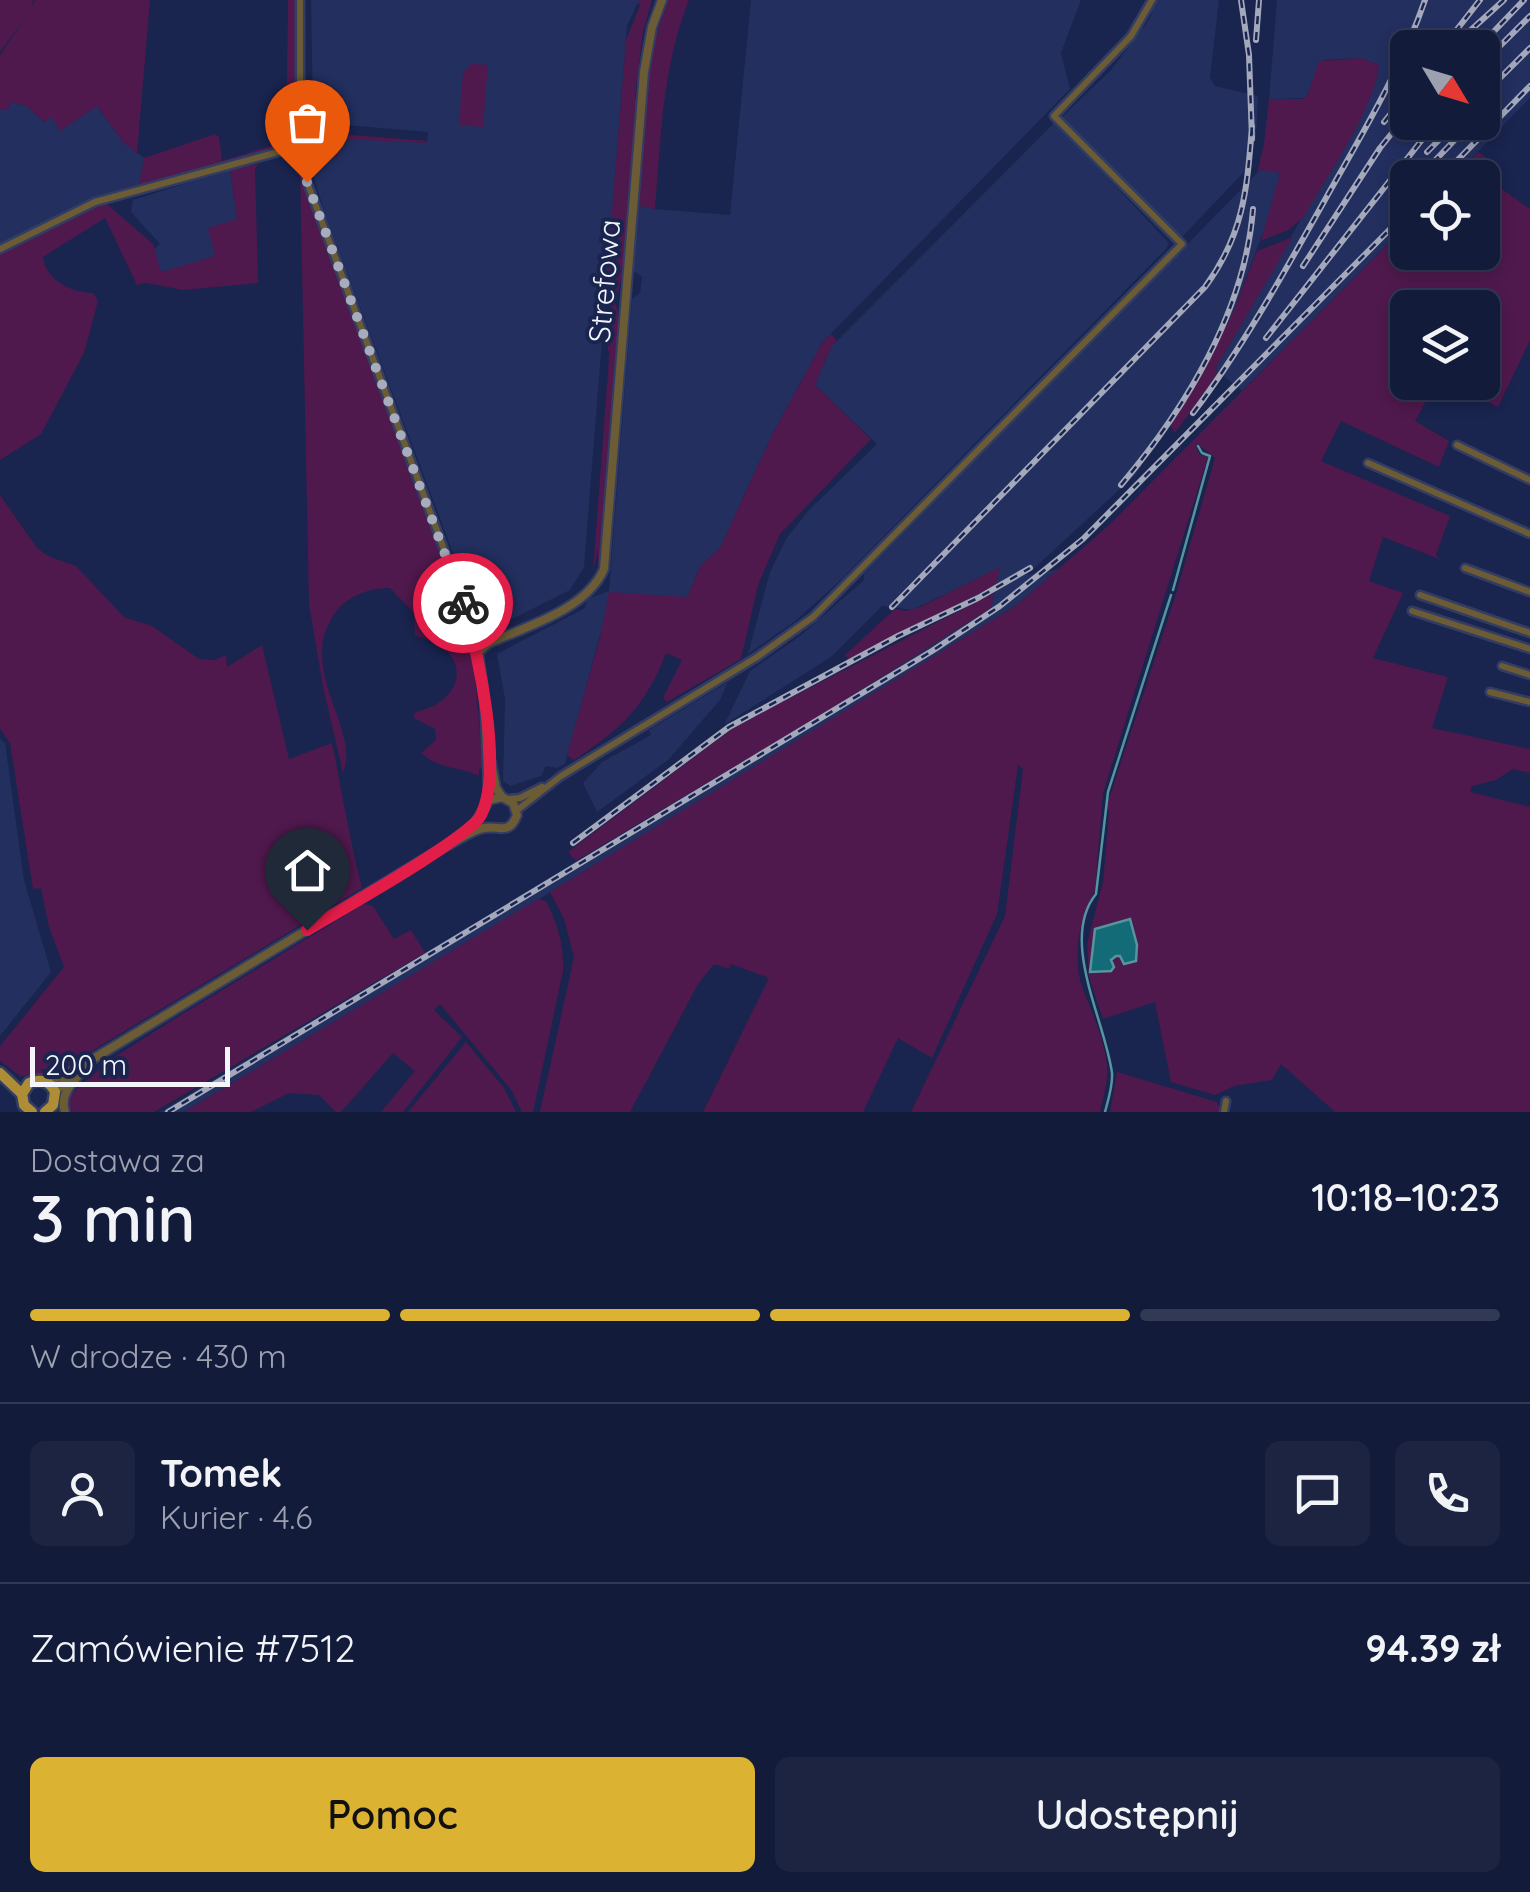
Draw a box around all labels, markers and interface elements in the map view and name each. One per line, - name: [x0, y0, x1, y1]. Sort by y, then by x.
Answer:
- north arrow: [1390, 30, 1500, 140]
- map controls: [1390, 30, 1500, 400]
- pin: [265, 80, 350, 183]
- icon: bag: [280, 95, 335, 150]
- button: locate: [1390, 160, 1500, 270]
- street label: Strefowa: [580, 218, 628, 344]
- button: layers: [1390, 290, 1500, 400]
- courier: [413, 553, 513, 653]
- icon: bike: [436, 576, 491, 631]
- pin: [265, 828, 350, 931]
- icon: home: [280, 843, 335, 898]
- scale bar: [30, 1042, 230, 1086]
- text: 200 m: [45, 1047, 127, 1082]
- text: Dostawa za: [30, 1140, 205, 1180]
- text: 10:18–10:23: [1311, 1173, 1500, 1221]
- text: 3 min: [30, 1177, 196, 1258]
- text: W drodze · 430 m: [30, 1336, 287, 1376]
- button: person: [30, 1441, 135, 1546]
- button: chat: [1265, 1441, 1370, 1546]
- button: phone: [1395, 1441, 1500, 1546]
- text: Tomek: [160, 1449, 282, 1497]
- text: Kurier · 4.6: [160, 1497, 313, 1537]
- text: Zamówienie #7512: [30, 1624, 355, 1672]
- text: 94.39 zł: [1365, 1624, 1500, 1672]
- button: Pomoc: [30, 1757, 755, 1872]
- button: Udostępnij: [775, 1757, 1500, 1872]

